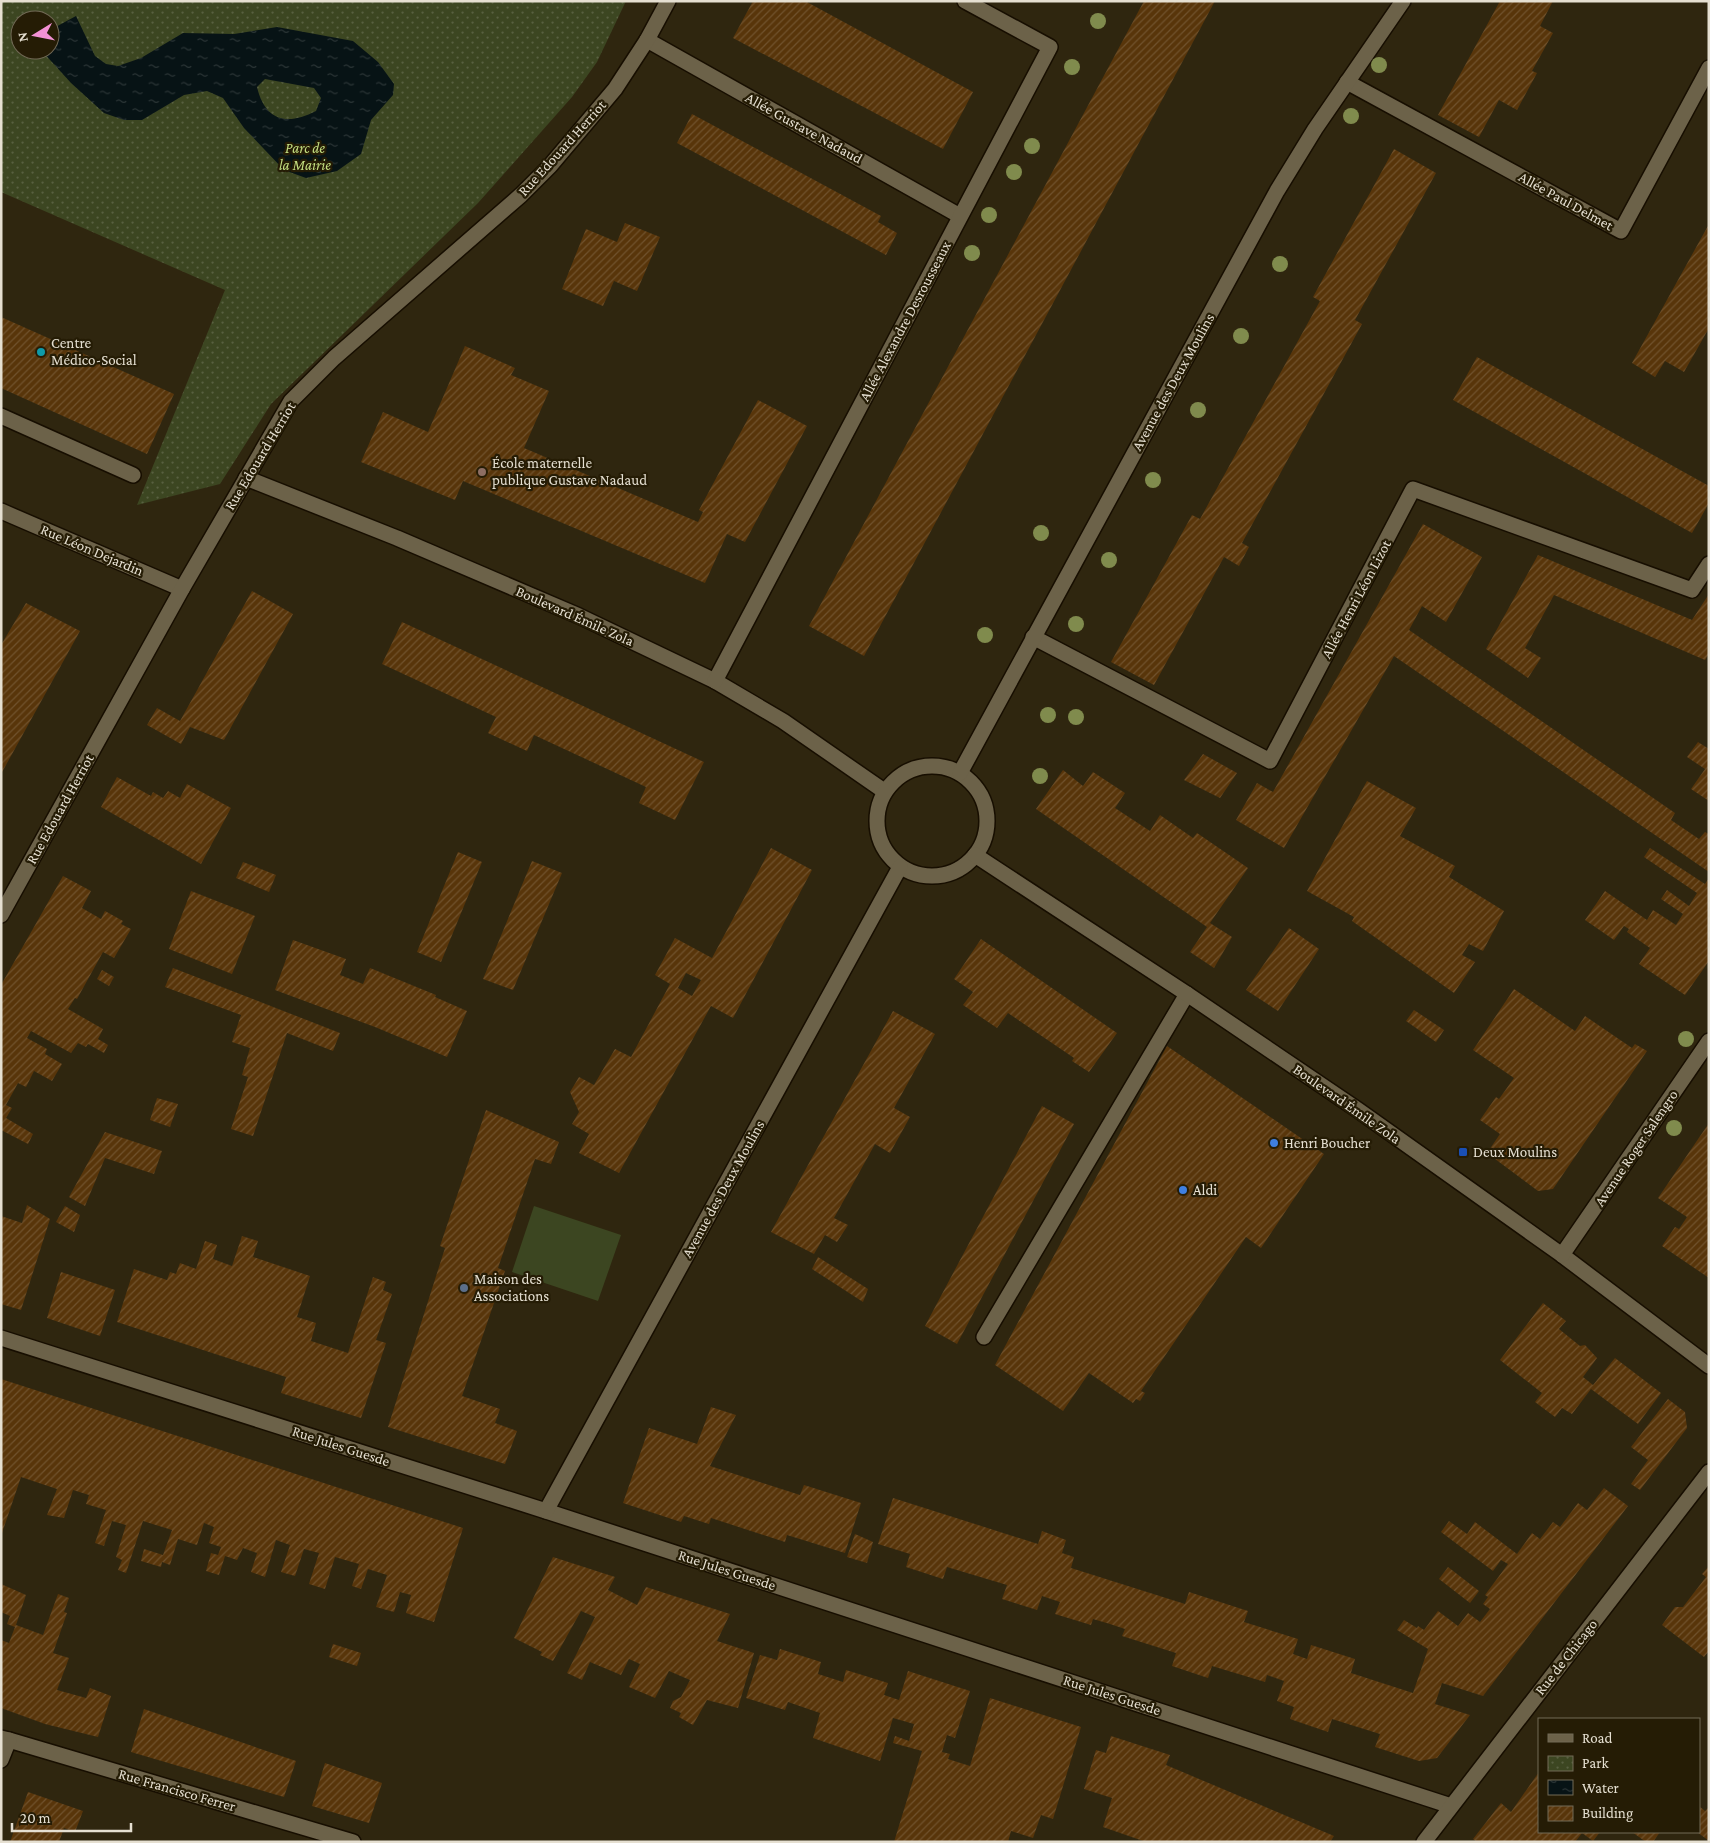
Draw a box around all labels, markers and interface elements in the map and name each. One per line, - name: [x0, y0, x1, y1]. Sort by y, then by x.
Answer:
- north arrow: [10, 10, 60, 60]
- text: N: [13, 31, 31, 43]
- street label: Allée Gustave Nadaud: [743, 89, 865, 167]
- street label: Rue Edouard Herriot: [515, 96, 610, 199]
- park label: Parc de la Mairie: [279, 140, 331, 173]
- street label: Allée Paul Delmet: [1516, 168, 1617, 234]
- street label: Allée Alexandre Desrousseaux: [856, 238, 954, 404]
- street label: Avenue des Deux Moulins: [1129, 311, 1217, 453]
- place label: Centre Médico-Social: [51, 335, 137, 368]
- marker: Centre Médico-Social: [35, 346, 47, 358]
- street label: Rue Edouard Herriot: [221, 398, 299, 513]
- place label: École maternelle publique Gustave Nadaud: [492, 455, 647, 489]
- marker: École maternelle publique Gustave Nadaud: [476, 466, 488, 478]
- street label: Rue Léon Dejardin: [38, 521, 146, 580]
- street label: Allée Henri Léon Lizot: [1318, 536, 1394, 661]
- street label: Boulevard Émile Zola: [514, 583, 636, 649]
- street label: Rue Edouard Herriot: [23, 750, 97, 867]
- street label: Boulevard Émile Zola: [1290, 1061, 1404, 1147]
- street label: Avenue Roger Salengro: [1591, 1087, 1682, 1210]
- street label: Avenue des Deux Moulins: [679, 1118, 767, 1260]
- place label: Henri Boucher: [1284, 1135, 1371, 1151]
- marker: Henri Boucher: [1268, 1137, 1280, 1149]
- place label: Deux Moulins: [1473, 1144, 1557, 1160]
- marker: Deux Moulins: [1457, 1146, 1469, 1158]
- place label: Aldi: [1193, 1182, 1217, 1198]
- marker: Aldi: [1177, 1184, 1189, 1196]
- place label: Maison des Associations: [474, 1271, 549, 1304]
- marker: Maison des Associations: [458, 1282, 470, 1294]
- street label: Rue Jules Guesde: [290, 1423, 392, 1470]
- street label: Rue Jules Guesde: [676, 1547, 778, 1594]
- street label: Rue de Chicago: [1532, 1616, 1601, 1699]
- street label: Rue Jules Guesde: [1061, 1672, 1163, 1719]
- legend: [1538, 1718, 1700, 1833]
- text: Road: [1582, 1730, 1613, 1746]
- text: Park: [1582, 1755, 1609, 1771]
- street label: Rue Francisco Ferrer: [117, 1766, 238, 1815]
- text: Water: [1582, 1780, 1619, 1796]
- scale bar: [12, 1800, 131, 1832]
- text: Building: [1582, 1805, 1633, 1822]
- text: 20 m: [20, 1810, 51, 1826]

